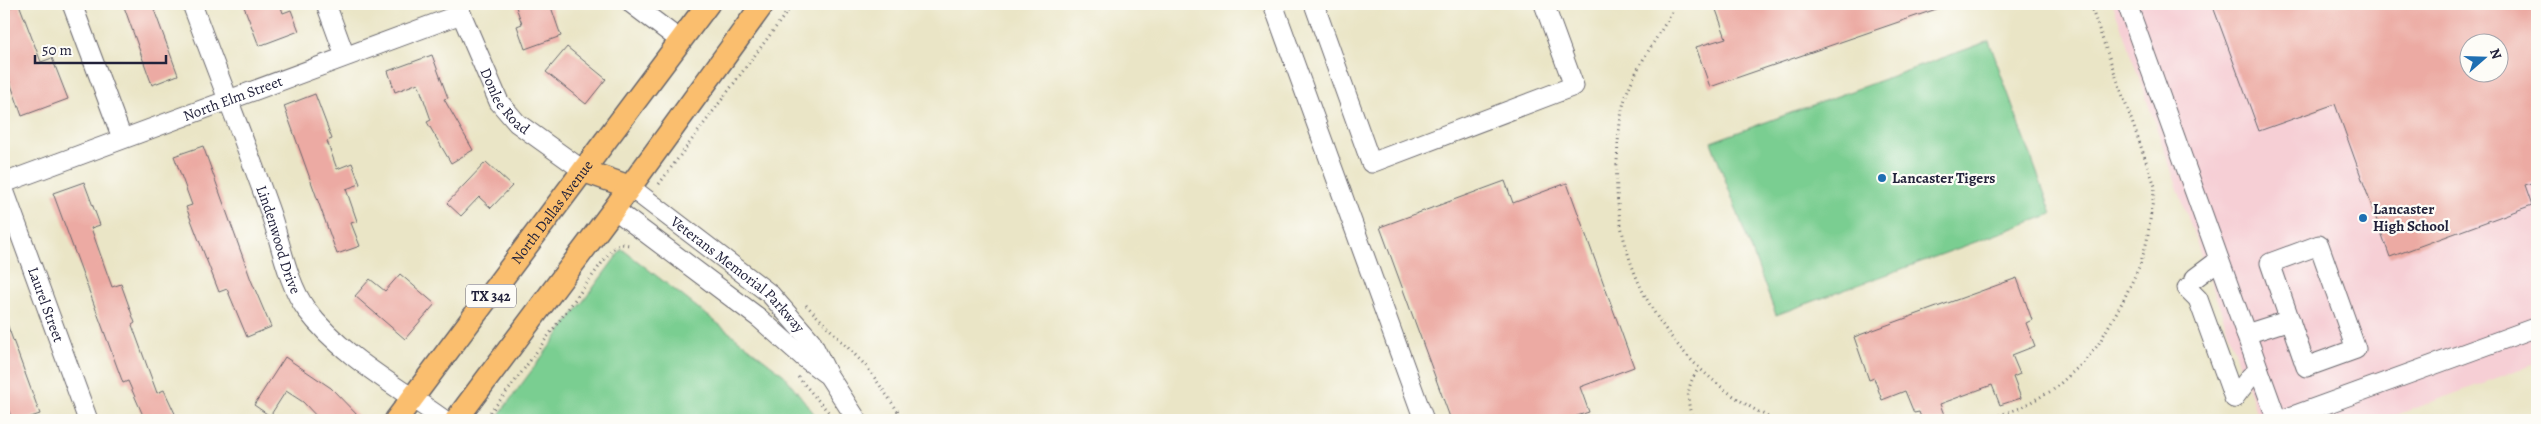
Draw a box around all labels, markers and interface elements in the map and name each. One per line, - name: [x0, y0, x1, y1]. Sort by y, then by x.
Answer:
- scale bar: [35, 32, 166, 64]
- north arrow: [2458, 32, 2508, 82]
- text: 50 m: [42, 40, 72, 60]
- text: N: [2485, 46, 2506, 62]
- street label: Donlee Road: [475, 65, 535, 140]
- street label: North Elm Street: [180, 71, 285, 126]
- street label: North Dallas Avenue: [506, 156, 598, 268]
- place label: Lancaster Tigers: [1892, 168, 1996, 188]
- marker: Lancaster Tigers: [1876, 172, 1888, 184]
- street label: Lindenwood Drive: [251, 183, 306, 297]
- place label: Lancaster High School: [2373, 199, 2449, 236]
- street label: Veterans Memorial Parkway: [666, 211, 809, 337]
- marker: Lancaster High School: [2357, 212, 2369, 224]
- street label: Laurel Street: [23, 264, 69, 345]
- road number: TX 342: [466, 284, 516, 308]

